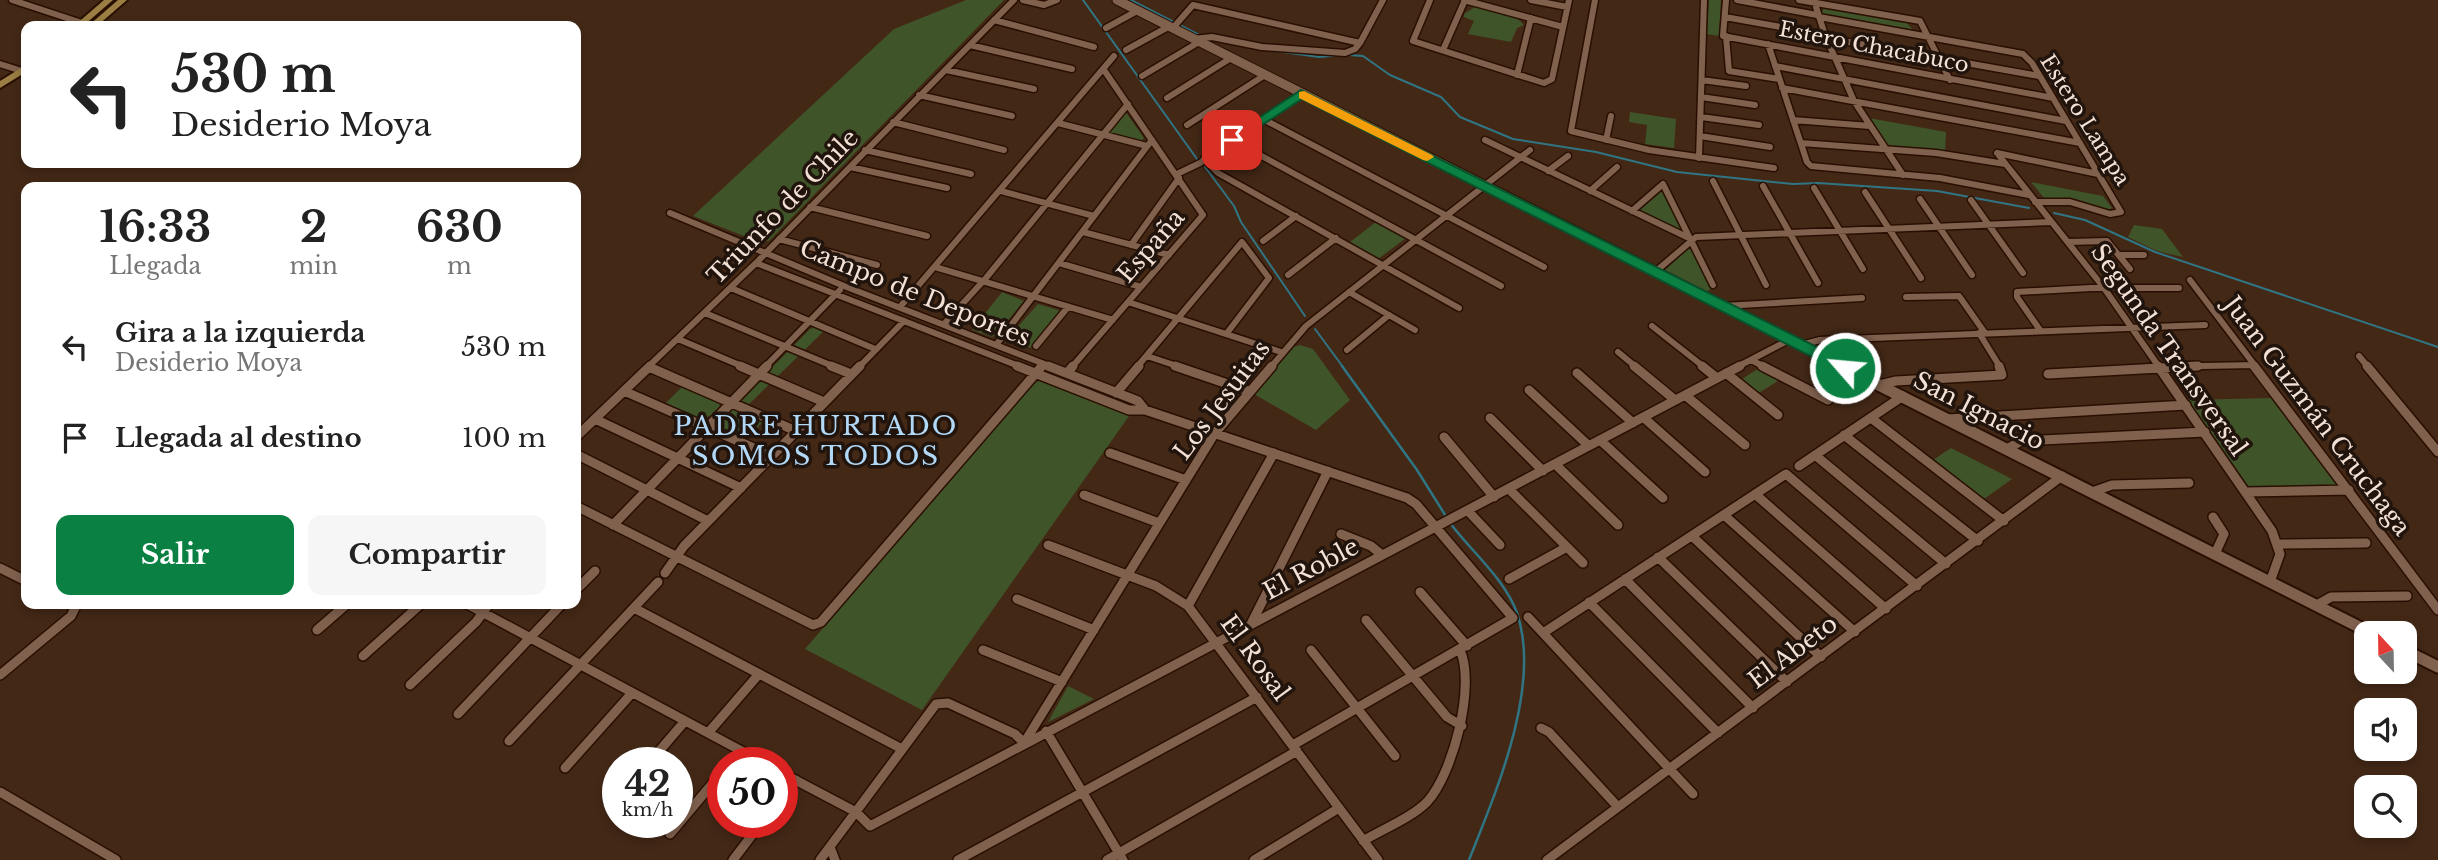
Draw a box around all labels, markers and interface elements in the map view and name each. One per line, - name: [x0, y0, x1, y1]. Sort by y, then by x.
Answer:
- street label: Estero Chacabuco: [1777, 16, 1971, 78]
- text: 530 m: [171, 44, 336, 105]
- icon: left: [56, 49, 147, 140]
- street label: Estero Lampa: [2034, 50, 2136, 191]
- text: Desiderio Moya: [171, 105, 431, 145]
- pin: [1202, 110, 1262, 170]
- icon: arrive: [1213, 121, 1251, 159]
- street label: Triunfo de Chile: [701, 123, 864, 290]
- text: 16:33: [99, 201, 211, 253]
- text: 2: [300, 201, 327, 253]
- text: 630: [416, 201, 503, 253]
- street label: España: [1111, 203, 1191, 288]
- street label: Campo de Deportes: [796, 233, 1035, 352]
- street label: Segunda Transversal: [2085, 238, 2254, 462]
- text: Llegada: [109, 252, 201, 280]
- text: min: [289, 252, 338, 280]
- text: m: [447, 252, 472, 280]
- street label: Juan Guzmán Cruchaga: [2216, 288, 2417, 541]
- text: Gira a la izquierda: [115, 317, 365, 349]
- icon: left: [56, 328, 94, 366]
- text: 530 m: [461, 331, 546, 363]
- position arrow: [1808, 331, 1882, 405]
- street label: Los Jesuitas: [1167, 334, 1276, 465]
- text: Desiderio Moya: [115, 349, 302, 377]
- street label: San Ignacio: [1909, 365, 2049, 456]
- district label: PADRE HURTADO SOMOS TODOS: [674, 410, 958, 472]
- icon: arrive: [56, 419, 94, 457]
- text: Llegada al destino: [115, 422, 362, 454]
- text: 100 m: [462, 422, 546, 454]
- button: Salir: [56, 515, 294, 595]
- button: Compartir: [308, 515, 546, 595]
- street label: El Roble: [1258, 531, 1363, 606]
- street label: El Rosal: [1215, 609, 1296, 706]
- street label: El Abeto: [1742, 609, 1843, 694]
- north arrow: [2354, 621, 2417, 684]
- map controls: [2354, 621, 2417, 838]
- button: sound: [2354, 698, 2417, 761]
- speed limit sign: 50: [707, 747, 798, 838]
- text: 42: [624, 762, 671, 805]
- button: search: [2354, 775, 2417, 838]
- text: km/h: [622, 799, 673, 821]

